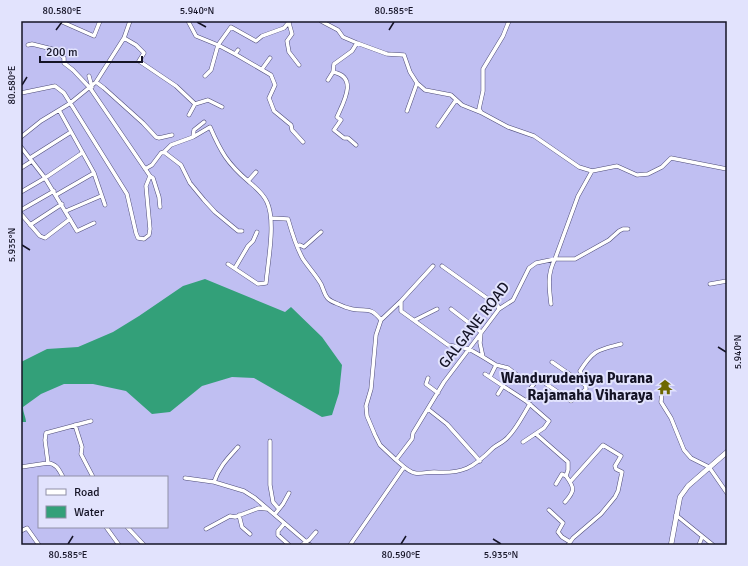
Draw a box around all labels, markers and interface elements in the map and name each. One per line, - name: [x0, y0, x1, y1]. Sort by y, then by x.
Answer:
- text: 80.580°E: [43, 5, 82, 17]
- text: 5.940°N: [180, 5, 214, 17]
- text: 80.585°E: [375, 5, 414, 17]
- scale bar: [40, 38, 142, 64]
- text: 200 m: [46, 45, 78, 60]
- text: 80.580°E: [6, 65, 18, 105]
- text: 5.935°N: [6, 228, 18, 262]
- street label: GALGANE ROAD: [435, 278, 513, 372]
- text: 5.940°N: [732, 335, 744, 369]
- place label: Wandurudeniya Purana Rajamaha Viharaya: [501, 369, 653, 404]
- temple icon: Wandurudeniya Purana Rajamaha Viharaya: [656, 378, 674, 396]
- legend: [38, 476, 168, 528]
- text: Road: [74, 485, 100, 500]
- text: Water: [74, 505, 105, 520]
- text: 80.585°E: [49, 549, 88, 561]
- text: 80.590°E: [382, 549, 421, 561]
- text: 5.935°N: [484, 549, 518, 561]

